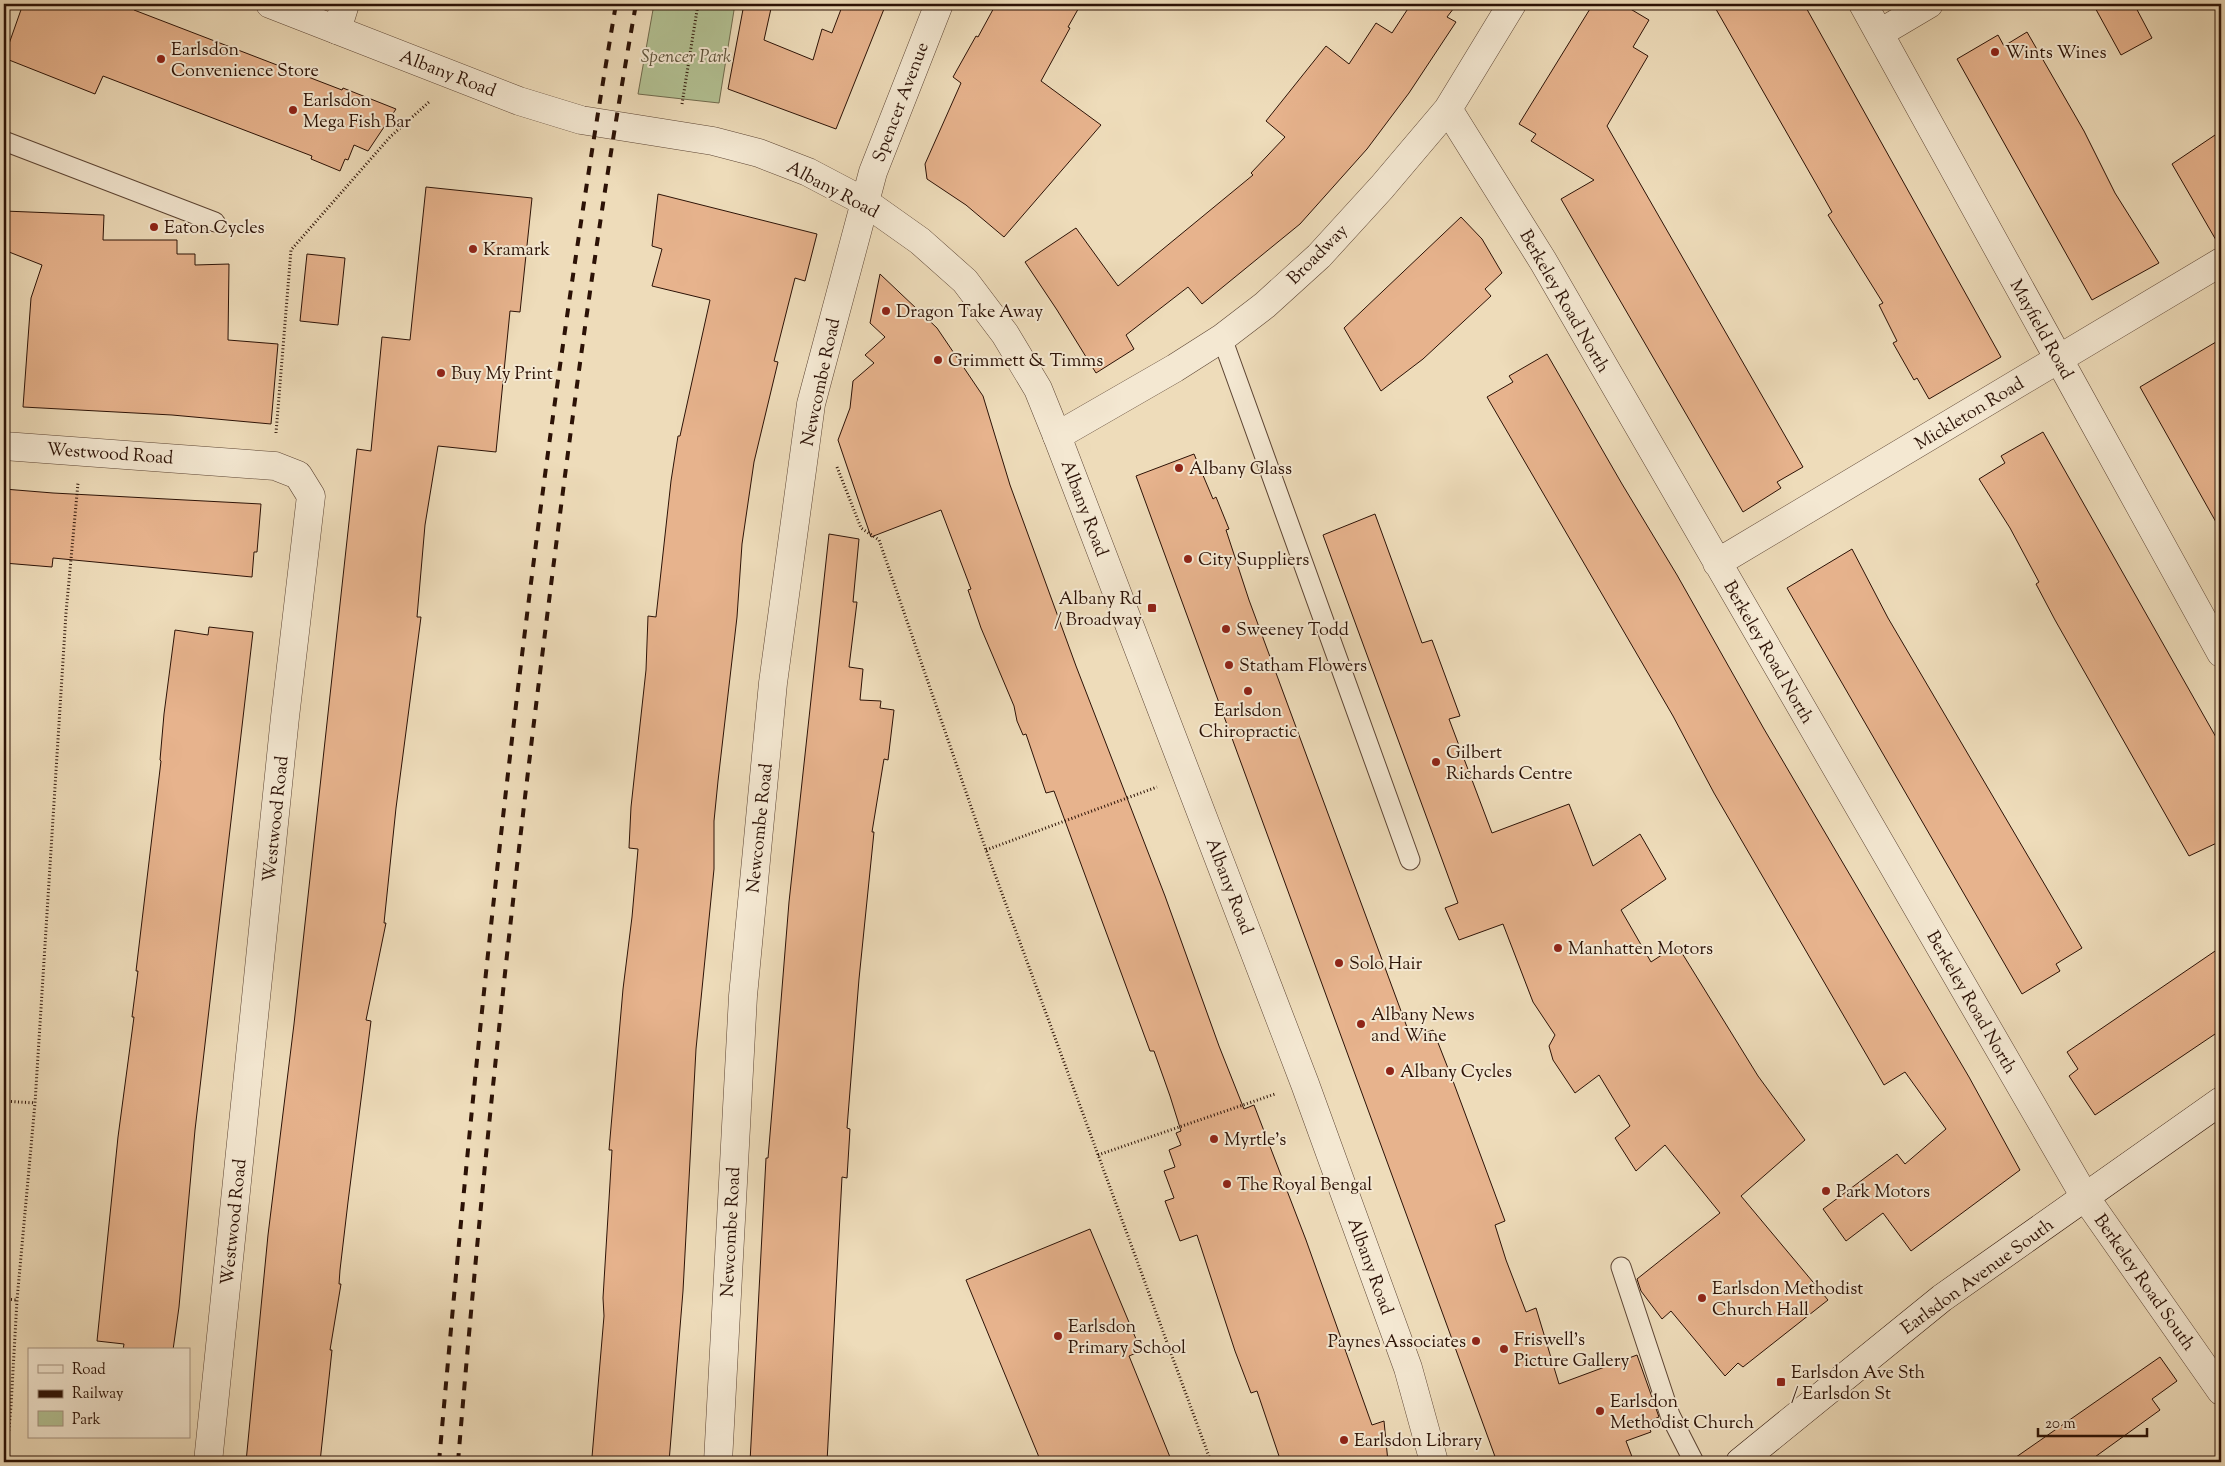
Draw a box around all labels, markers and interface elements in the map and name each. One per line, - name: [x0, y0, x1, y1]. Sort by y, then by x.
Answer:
- place label: Earlsdon Convenience Store: [171, 38, 319, 85]
- street label: Spencer Avenue: [867, 39, 937, 167]
- place label: Wints Wines: [2005, 41, 2107, 67]
- street label: Albany Road: [395, 45, 499, 105]
- park label: Spencer Park: [641, 45, 731, 71]
- marker: Wints Wines: [1989, 46, 2001, 58]
- marker: Earlsdon Convenience Store: [155, 53, 167, 65]
- place label: Earlsdon Mega Fish Bar: [303, 89, 411, 136]
- marker: Earlsdon Mega Fish Bar: [287, 104, 299, 116]
- street label: Albany Road: [781, 156, 883, 226]
- place label: Eaton Cycles: [164, 216, 265, 242]
- street label: Broadway: [1282, 219, 1355, 292]
- marker: Eaton Cycles: [148, 221, 160, 233]
- street label: Berkeley Road North: [1512, 226, 1615, 379]
- place label: Kramark: [483, 238, 550, 264]
- marker: Kramark: [467, 243, 479, 255]
- street label: Mayfield Road: [2002, 275, 2079, 385]
- place label: Dragon Take Away: [896, 300, 1043, 326]
- marker: Dragon Take Away: [880, 305, 892, 317]
- street label: Newcombe Road: [796, 316, 848, 449]
- place label: Grimmett & Timms: [948, 349, 1103, 375]
- marker: Grimmett & Timms: [932, 354, 944, 366]
- place label: Buy My Print: [451, 362, 553, 388]
- marker: Buy My Print: [435, 367, 447, 379]
- street label: Mickleton Road: [1910, 372, 2030, 458]
- street label: Westwood Road: [46, 438, 174, 472]
- street label: Albany Road: [1053, 457, 1113, 561]
- place label: Albany Glass: [1189, 457, 1292, 483]
- marker: Albany Glass: [1173, 462, 1185, 474]
- place label: City Suppliers: [1198, 548, 1309, 574]
- marker: City Suppliers: [1182, 553, 1194, 565]
- street label: Berkeley Road North: [1716, 577, 1819, 730]
- place label: Albany Rd / Broadway: [1054, 587, 1142, 634]
- marker: Albany Rd / Broadway: [1146, 602, 1158, 614]
- place label: Sweeney Todd: [1236, 618, 1349, 644]
- marker: Sweeney Todd: [1220, 623, 1232, 635]
- place label: Statham Flowers: [1239, 654, 1367, 680]
- marker: Statham Flowers: [1223, 659, 1235, 671]
- marker: Earlsdon Chiropractic: [1242, 685, 1254, 697]
- place label: Earlsdon Chiropractic: [1199, 699, 1297, 746]
- place label: Gilbert Richards Centre: [1446, 741, 1573, 788]
- street label: Westwood Road: [257, 755, 297, 884]
- marker: Gilbert Richards Centre: [1430, 756, 1442, 768]
- street label: Newcombe Road: [741, 762, 781, 894]
- street label: Albany Road: [1198, 835, 1258, 939]
- street label: Berkeley Road North: [1919, 927, 2022, 1080]
- place label: Manhatten Motors: [1568, 937, 1713, 963]
- marker: Manhatten Motors: [1552, 942, 1564, 954]
- place label: Solo Hair: [1349, 952, 1423, 978]
- marker: Solo Hair: [1333, 957, 1345, 969]
- place label: Albany News and Wine: [1371, 1003, 1475, 1050]
- marker: Albany News and Wine: [1355, 1018, 1367, 1030]
- place label: Albany Cycles: [1400, 1060, 1512, 1086]
- marker: Albany Cycles: [1384, 1065, 1396, 1077]
- place label: Myrtle's: [1224, 1128, 1286, 1154]
- marker: Myrtle's: [1208, 1133, 1220, 1145]
- street label: Westwood Road: [215, 1158, 255, 1287]
- street label: Newcombe Road: [716, 1166, 748, 1298]
- place label: The Royal Bengal: [1237, 1173, 1372, 1199]
- marker: The Royal Bengal: [1221, 1178, 1233, 1190]
- place label: Park Motors: [1836, 1180, 1930, 1206]
- marker: Park Motors: [1820, 1185, 1832, 1197]
- street label: Berkeley Road South: [2086, 1209, 2201, 1357]
- street label: Earlsdon Avenue South: [1896, 1213, 2060, 1342]
- street label: Albany Road: [1340, 1215, 1399, 1319]
- place label: Earlsdon Methodist Church Hall: [1712, 1277, 1863, 1324]
- marker: Earlsdon Methodist Church Hall: [1696, 1292, 1708, 1304]
- place label: Earlsdon Primary School: [1068, 1315, 1186, 1362]
- place label: Friswell's Picture Gallery: [1514, 1328, 1629, 1375]
- marker: Earlsdon Primary School: [1052, 1330, 1064, 1342]
- place label: Paynes Associates: [1328, 1330, 1466, 1356]
- marker: Paynes Associates: [1470, 1335, 1482, 1347]
- marker: Friswell's Picture Gallery: [1498, 1343, 1510, 1355]
- legend: [28, 1348, 190, 1438]
- text: Road: [72, 1360, 106, 1381]
- place label: Earlsdon Ave Sth / Earlsdon St: [1791, 1361, 1926, 1408]
- marker: Earlsdon Ave Sth / Earlsdon St: [1775, 1376, 1787, 1388]
- text: Railway: [72, 1384, 124, 1405]
- place label: Earlsdon Methodist Church: [1610, 1390, 1754, 1437]
- marker: Earlsdon Methodist Church: [1594, 1405, 1606, 1417]
- scale bar: [2038, 1406, 2146, 1438]
- text: Park: [72, 1410, 101, 1431]
- text: 20 m: [2045, 1414, 2076, 1435]
- place label: Earlsdon Library: [1354, 1429, 1482, 1455]
- marker: Earlsdon Library: [1338, 1434, 1350, 1446]

